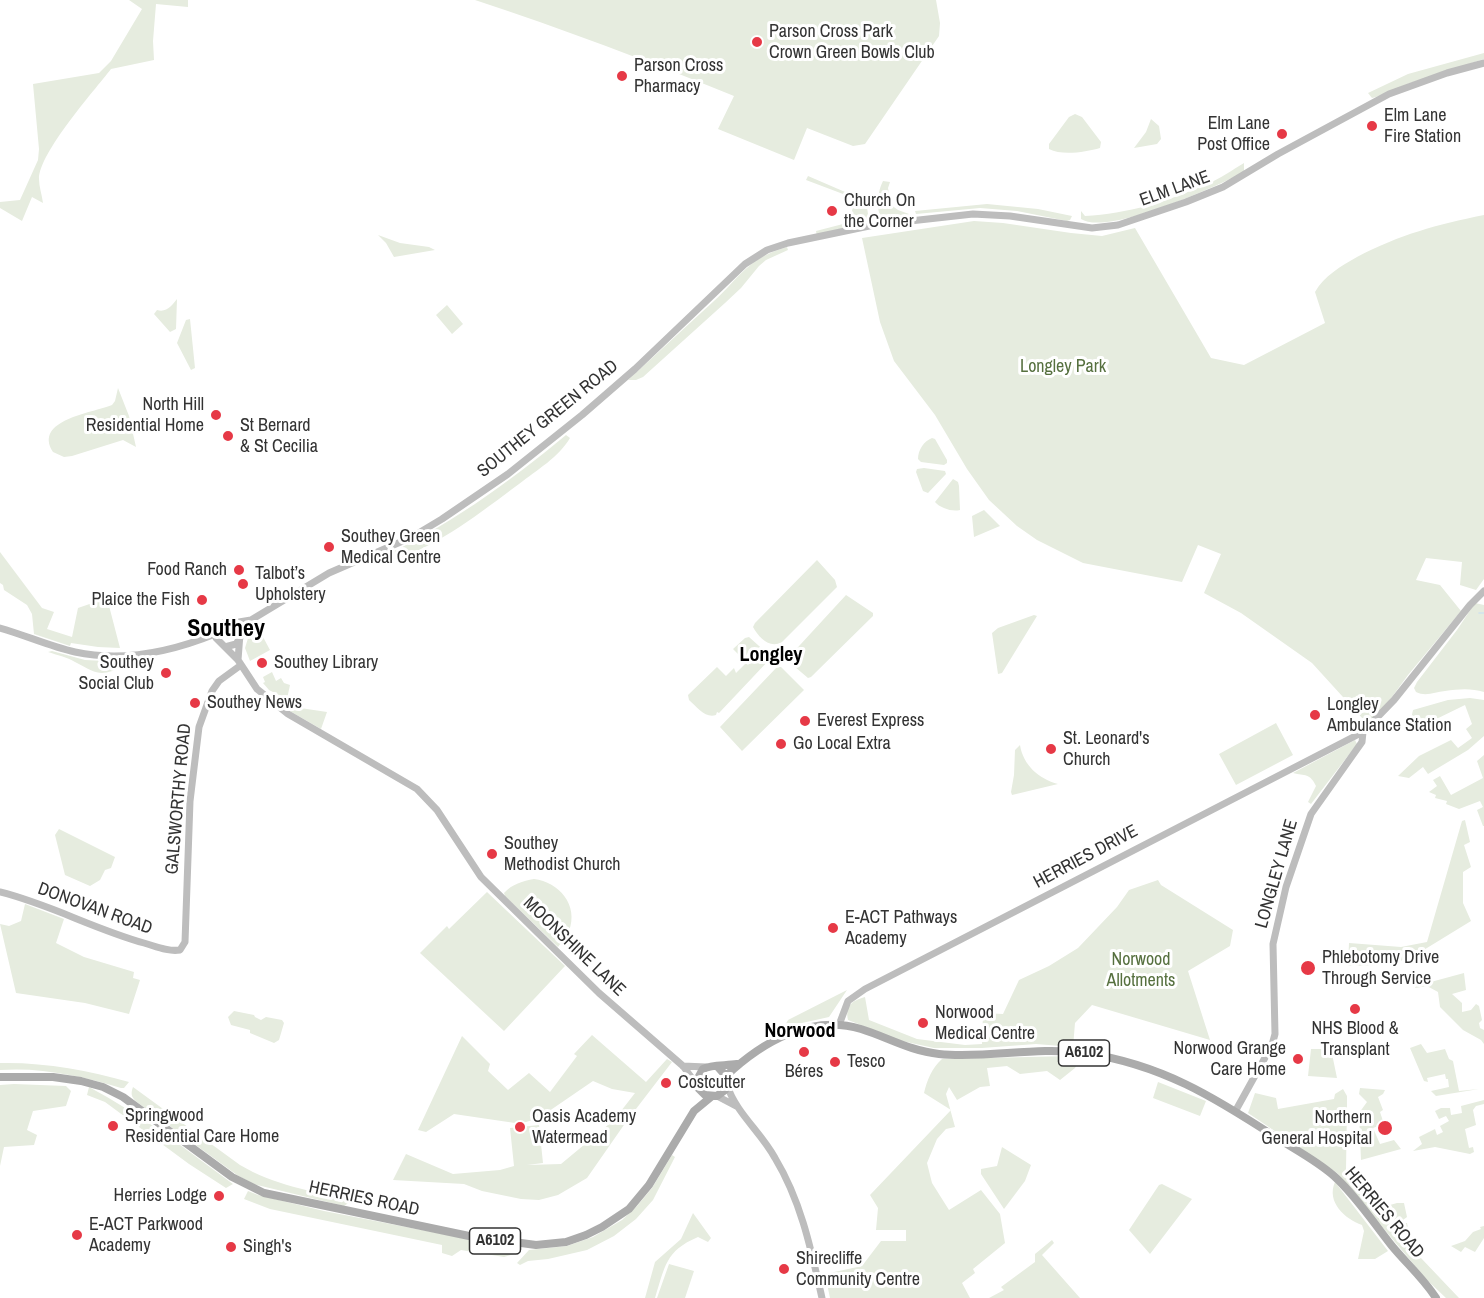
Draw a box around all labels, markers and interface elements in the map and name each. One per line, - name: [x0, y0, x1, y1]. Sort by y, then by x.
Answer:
- place label: Parson Cross Park Crown Green Bowls Club: [769, 21, 935, 63]
- marker: Parson Cross Park Crown Green Bowls Club: [750, 35, 764, 49]
- place label: Parson Cross Pharmacy: [634, 55, 723, 98]
- marker: Parson Cross Pharmacy: [615, 69, 629, 83]
- place label: Elm Lane Fire Station: [1384, 105, 1461, 148]
- place label: Elm Lane Post Office: [1197, 113, 1270, 156]
- marker: Elm Lane Fire Station: [1365, 119, 1379, 133]
- marker: Elm Lane Post Office: [1275, 127, 1289, 141]
- street label: ELM LANE: [1137, 166, 1213, 212]
- place label: Church On the Corner: [844, 190, 915, 232]
- marker: Church On the Corner: [825, 204, 839, 218]
- street label: SOUTHEY GREEN ROAD: [473, 356, 623, 482]
- park label: Longley Park: [1020, 356, 1106, 378]
- place label: North Hill Residential Home: [86, 394, 204, 436]
- marker: North Hill Residential Home: [209, 408, 223, 422]
- place label: St Bernard & St Cecilia: [240, 415, 318, 458]
- marker: St Bernard & St Cecilia: [221, 429, 235, 443]
- place label: Southey Green Medical Centre: [341, 526, 441, 568]
- marker: Southey Green Medical Centre: [322, 540, 336, 554]
- place label: Food Ranch: [147, 559, 227, 581]
- marker: Food Ranch: [232, 563, 246, 577]
- place label: Talbot’s Upholstery: [255, 563, 326, 606]
- marker: Talbot’s Upholstery: [236, 577, 250, 591]
- place label: Plaice the Fish: [92, 589, 190, 611]
- marker: Plaice the Fish: [195, 593, 209, 607]
- district label: Southey: [187, 616, 265, 644]
- district label: Longley: [740, 644, 802, 668]
- place label: Southey Social Club: [79, 652, 154, 694]
- place label: Southey Library: [274, 652, 378, 674]
- marker: Southey Library: [255, 656, 269, 670]
- marker: Southey Social Club: [159, 666, 173, 680]
- place label: Southey News: [207, 692, 302, 714]
- place label: Longley Ambulance Station: [1327, 694, 1452, 736]
- marker: Southey News: [188, 696, 202, 710]
- marker: Longley Ambulance Station: [1308, 708, 1322, 722]
- place label: Everest Express: [817, 710, 924, 732]
- marker: Everest Express: [798, 714, 812, 728]
- street label: GALSWORTHY ROAD: [162, 723, 196, 875]
- place label: St. Leonard's Church: [1063, 728, 1150, 771]
- place label: Go Local Extra: [793, 733, 891, 755]
- marker: Go Local Extra: [774, 737, 788, 751]
- marker: St. Leonard's Church: [1044, 742, 1058, 756]
- street label: LONGLEY LANE: [1251, 817, 1303, 931]
- street label: HERRIES DRIVE: [1030, 821, 1142, 893]
- place label: Southey Methodist Church: [504, 833, 620, 876]
- marker: Southey Methodist Church: [485, 847, 499, 861]
- street label: DONOVAN ROAD: [35, 878, 155, 940]
- street label: MOONSHINE LANE: [518, 893, 630, 1001]
- place label: E-ACT Pathways Academy: [845, 907, 957, 950]
- marker: E-ACT Pathways Academy: [826, 921, 840, 935]
- place label: Phlebotomy Drive Through Service: [1322, 947, 1439, 990]
- park label: Norwood Allotments: [1107, 949, 1175, 992]
- marker: Phlebotomy Drive Through Service: [1299, 959, 1317, 977]
- place label: Norwood Medical Centre: [935, 1002, 1035, 1044]
- marker: NHS Blood & Transplant: [1348, 1002, 1362, 1016]
- marker: Norwood Medical Centre: [916, 1016, 930, 1030]
- place label: NHS Blood & Transplant: [1312, 1018, 1398, 1060]
- district label: Norwood: [764, 1020, 836, 1044]
- place label: Norwood Grange Care Home: [1174, 1038, 1286, 1080]
- road number: A6102: [1058, 1040, 1110, 1066]
- marker: Béres: [797, 1045, 811, 1059]
- place label: Tesco: [847, 1051, 886, 1073]
- marker: Norwood Grange Care Home: [1291, 1052, 1305, 1066]
- marker: Tesco: [828, 1055, 842, 1069]
- place label: Béres: [785, 1061, 823, 1083]
- place label: Costcutter: [678, 1072, 745, 1094]
- marker: Costcutter: [659, 1076, 673, 1090]
- place label: Springwood Residential Care Home: [125, 1105, 279, 1148]
- place label: Oasis Academy Watermead: [532, 1106, 636, 1148]
- place label: Northern General Hospital: [1261, 1107, 1372, 1150]
- marker: Springwood Residential Care Home: [106, 1119, 120, 1133]
- marker: Northern General Hospital: [1376, 1119, 1394, 1137]
- marker: Oasis Academy Watermead: [513, 1120, 527, 1134]
- street label: HERRIES ROAD: [1340, 1163, 1428, 1263]
- street label: HERRIES ROAD: [307, 1177, 421, 1221]
- place label: Herries Lodge: [113, 1185, 207, 1207]
- marker: Herries Lodge: [212, 1189, 226, 1203]
- place label: E-ACT Parkwood Academy: [89, 1214, 203, 1256]
- marker: E-ACT Parkwood Academy: [70, 1228, 84, 1242]
- road number: A6102: [470, 1228, 520, 1254]
- place label: Singh's: [243, 1236, 292, 1258]
- marker: Singh's: [224, 1240, 238, 1254]
- place label: Shirecliffe Community Centre: [796, 1248, 920, 1290]
- marker: Shirecliffe Community Centre: [777, 1262, 791, 1276]

